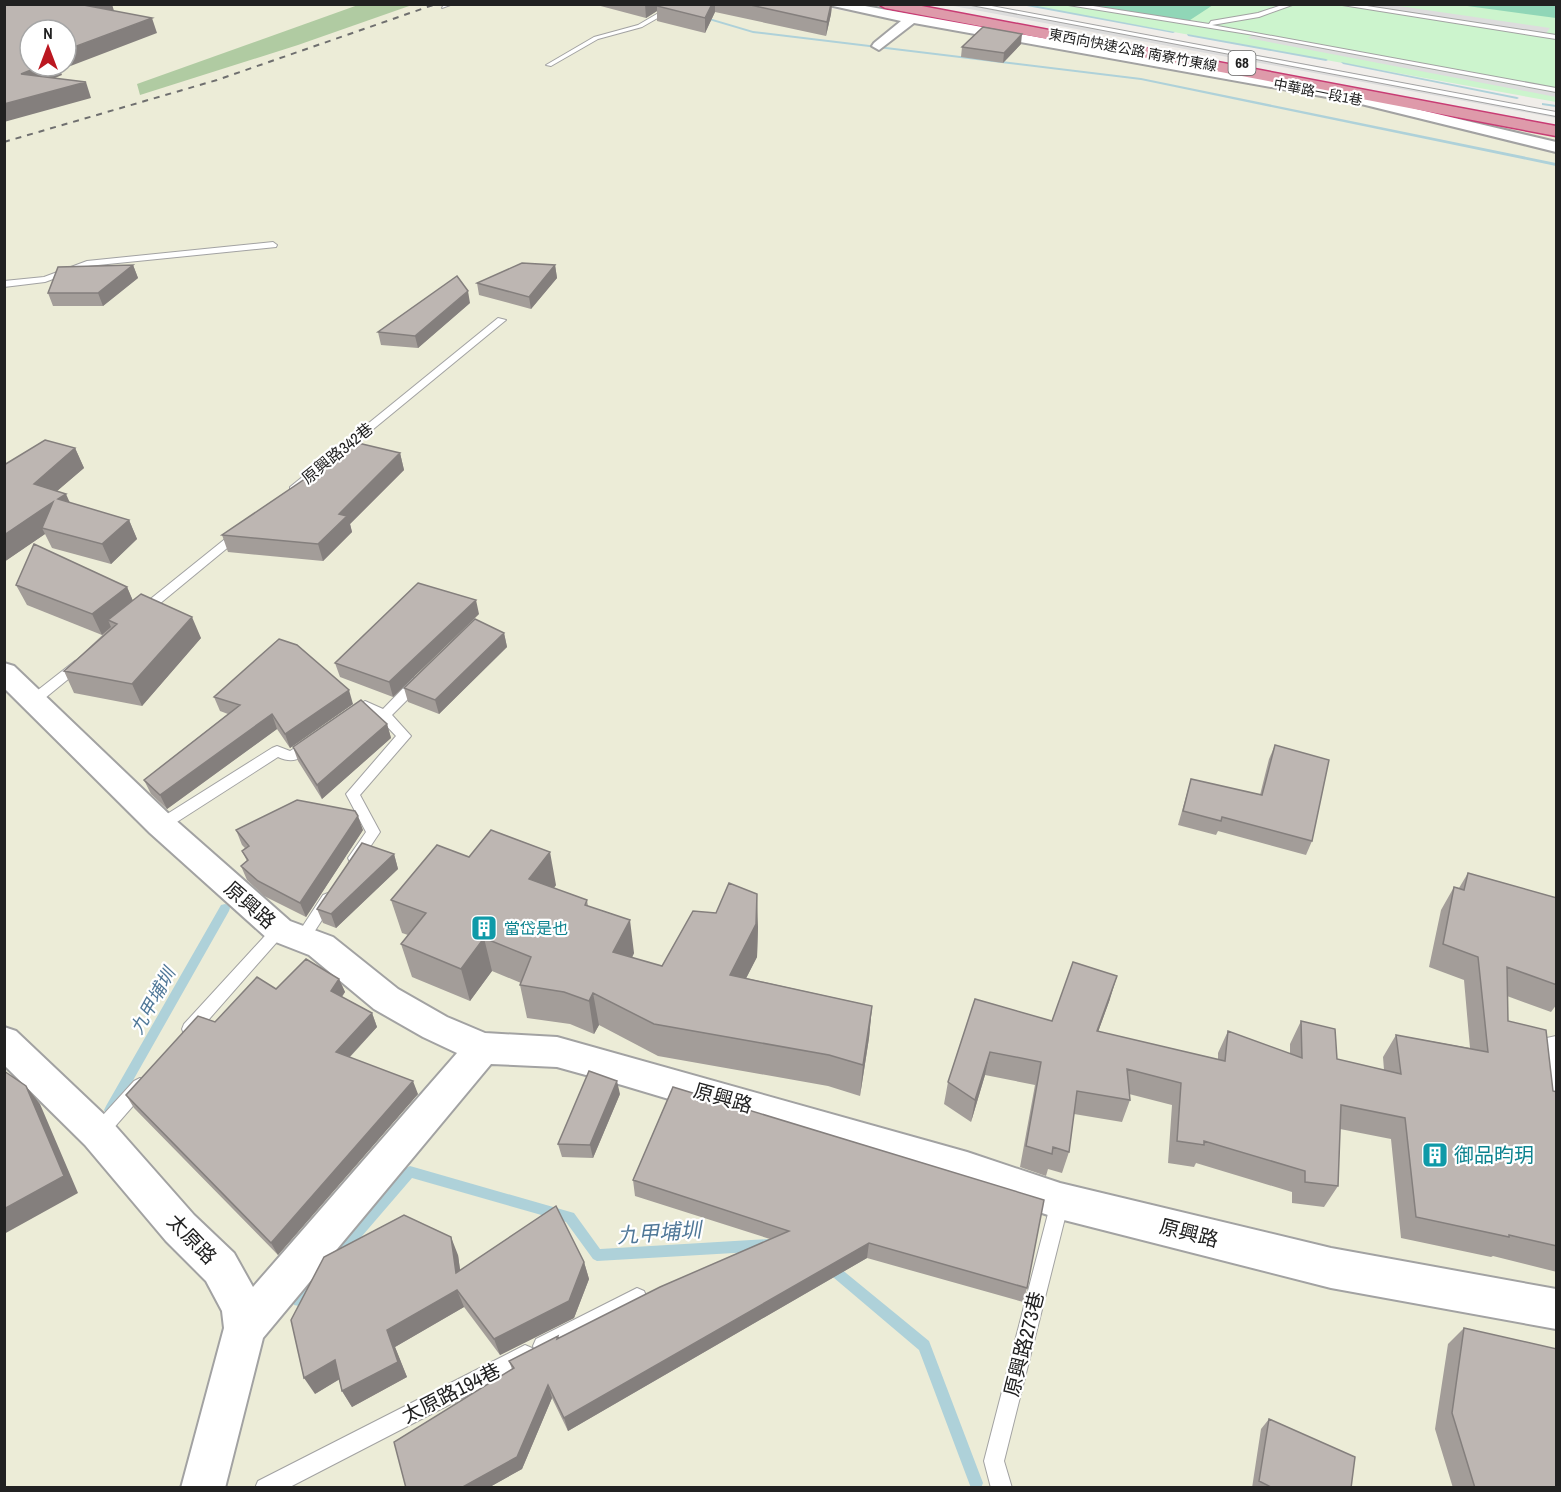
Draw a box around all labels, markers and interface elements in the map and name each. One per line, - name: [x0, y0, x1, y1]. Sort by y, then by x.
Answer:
- north arrow: [18, 18, 78, 78]
- text: N: [43, 22, 53, 44]
- street label: 東西向快速公路 南寮竹東線: [1047, 25, 1219, 75]
- road number: 68: [1228, 51, 1256, 75]
- street label: 中華路一段1巷: [1272, 75, 1364, 109]
- street label: 原興路342巷: [297, 417, 377, 489]
- street label: 原興路: [219, 875, 282, 934]
- building icon: 當岱是也: [469, 913, 499, 943]
- place label: 當岱是也: [504, 917, 568, 939]
- water label: 九甲埔圳: [124, 961, 182, 1038]
- street label: 原興路: [691, 1076, 756, 1119]
- building icon: 御品昀玥: [1420, 1140, 1450, 1170]
- place label: 御品昀玥: [1454, 1141, 1534, 1168]
- street label: 太原路: [162, 1208, 223, 1270]
- street label: 原興路: [1157, 1212, 1221, 1253]
- water label: 九甲埔圳: [616, 1215, 705, 1250]
- street label: 原興路273巷: [997, 1289, 1050, 1399]
- street label: 太原路194巷: [397, 1356, 505, 1429]

